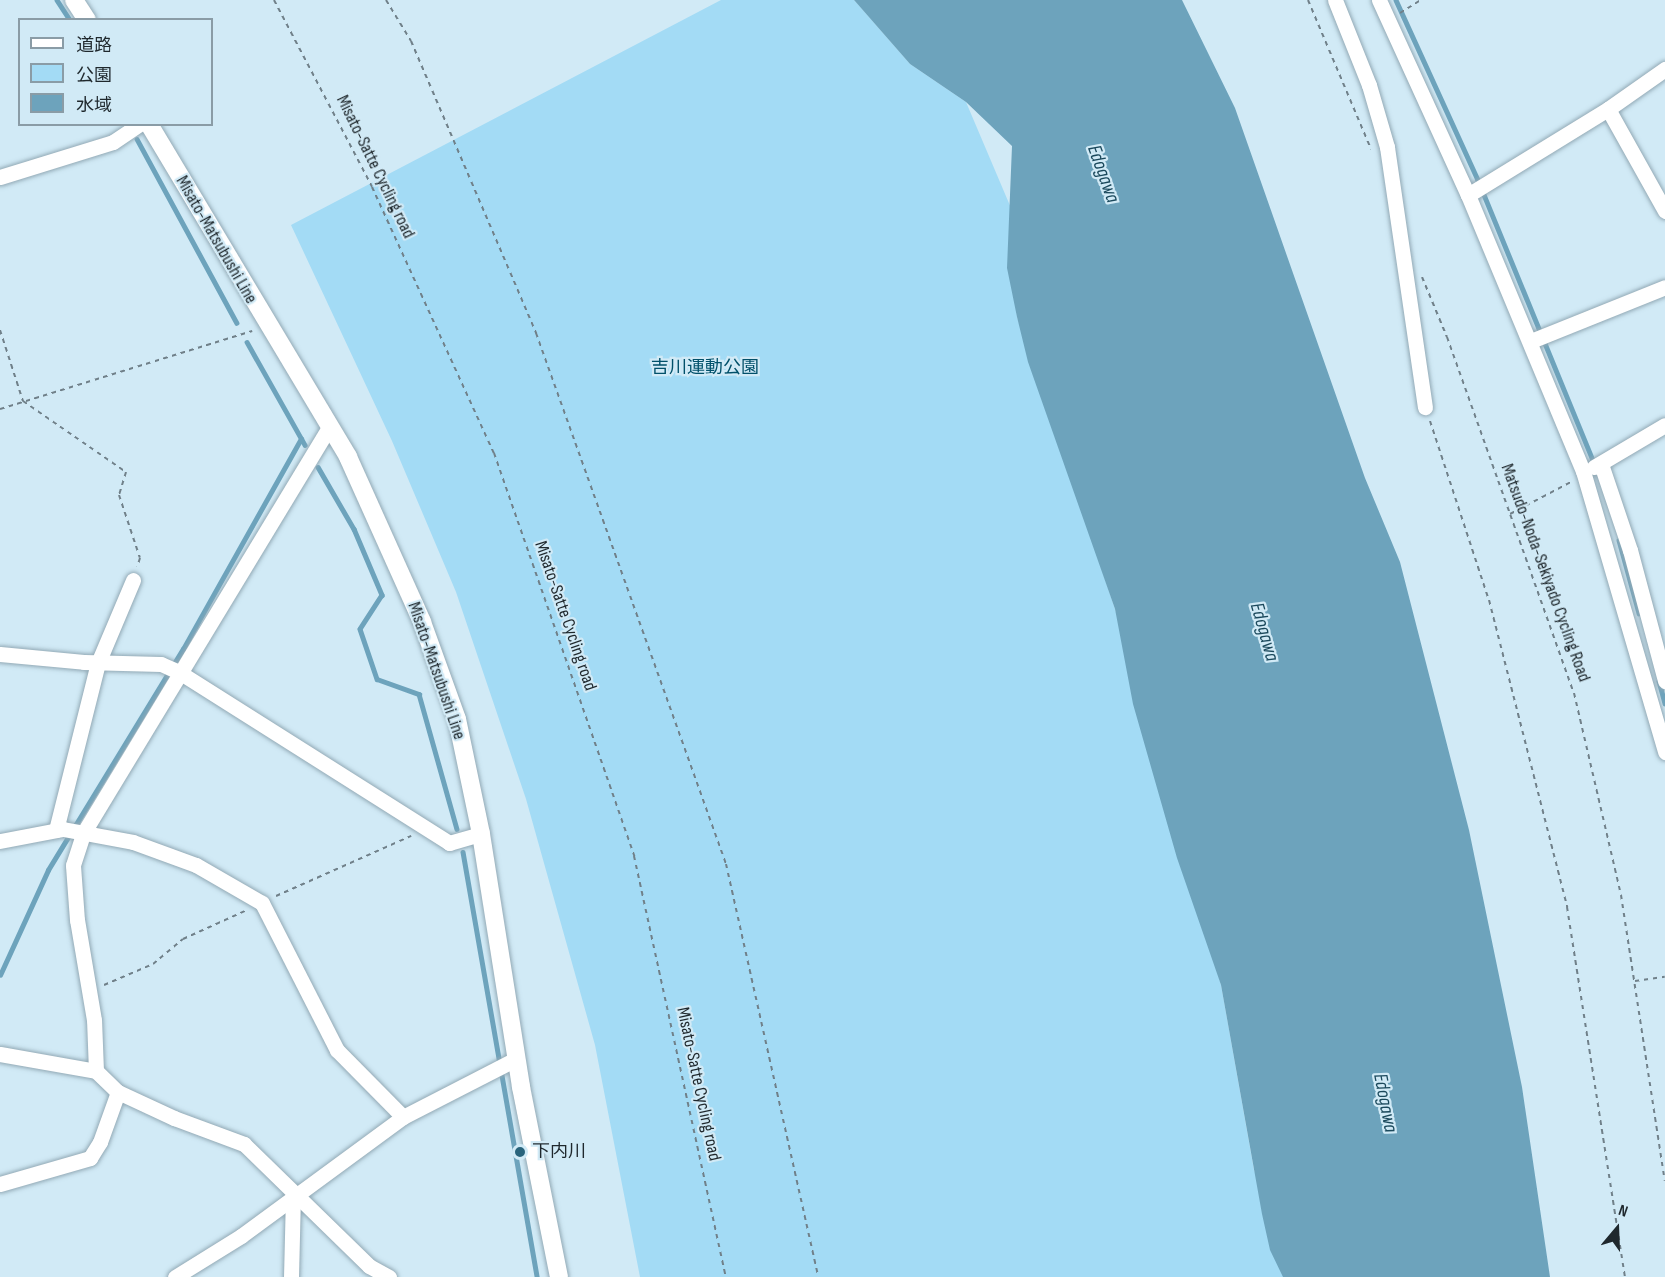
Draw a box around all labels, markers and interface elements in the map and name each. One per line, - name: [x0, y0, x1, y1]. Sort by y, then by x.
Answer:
- legend: [18, 18, 213, 126]
- text: 道路: [76, 35, 112, 56]
- text: 公園: [76, 65, 112, 86]
- street label: Misato-Satte Cycling road: [331, 92, 419, 242]
- text: 水域: [76, 95, 112, 116]
- water label: Edogawa: [1082, 142, 1124, 206]
- street label: Misato-Matsubushi Line: [171, 172, 261, 308]
- park label: 吉川運動公園: [651, 357, 759, 379]
- street label: Matsudo-Noda-Sekiyado Cycling Road: [1495, 461, 1595, 685]
- street label: Misato-Satte Cycling road: [529, 539, 601, 693]
- street label: Misato-Matsubushi Line: [402, 599, 470, 743]
- water label: Edogawa: [1244, 600, 1284, 664]
- street label: Misato-Satte Cycling road: [671, 1005, 725, 1163]
- water label: Edogawa: [1368, 1071, 1402, 1135]
- place label: 下内川: [532, 1141, 586, 1163]
- marker: 下内川: [513, 1145, 527, 1159]
- north arrow: [1587, 1199, 1647, 1259]
- text: N: [1616, 1201, 1630, 1222]

